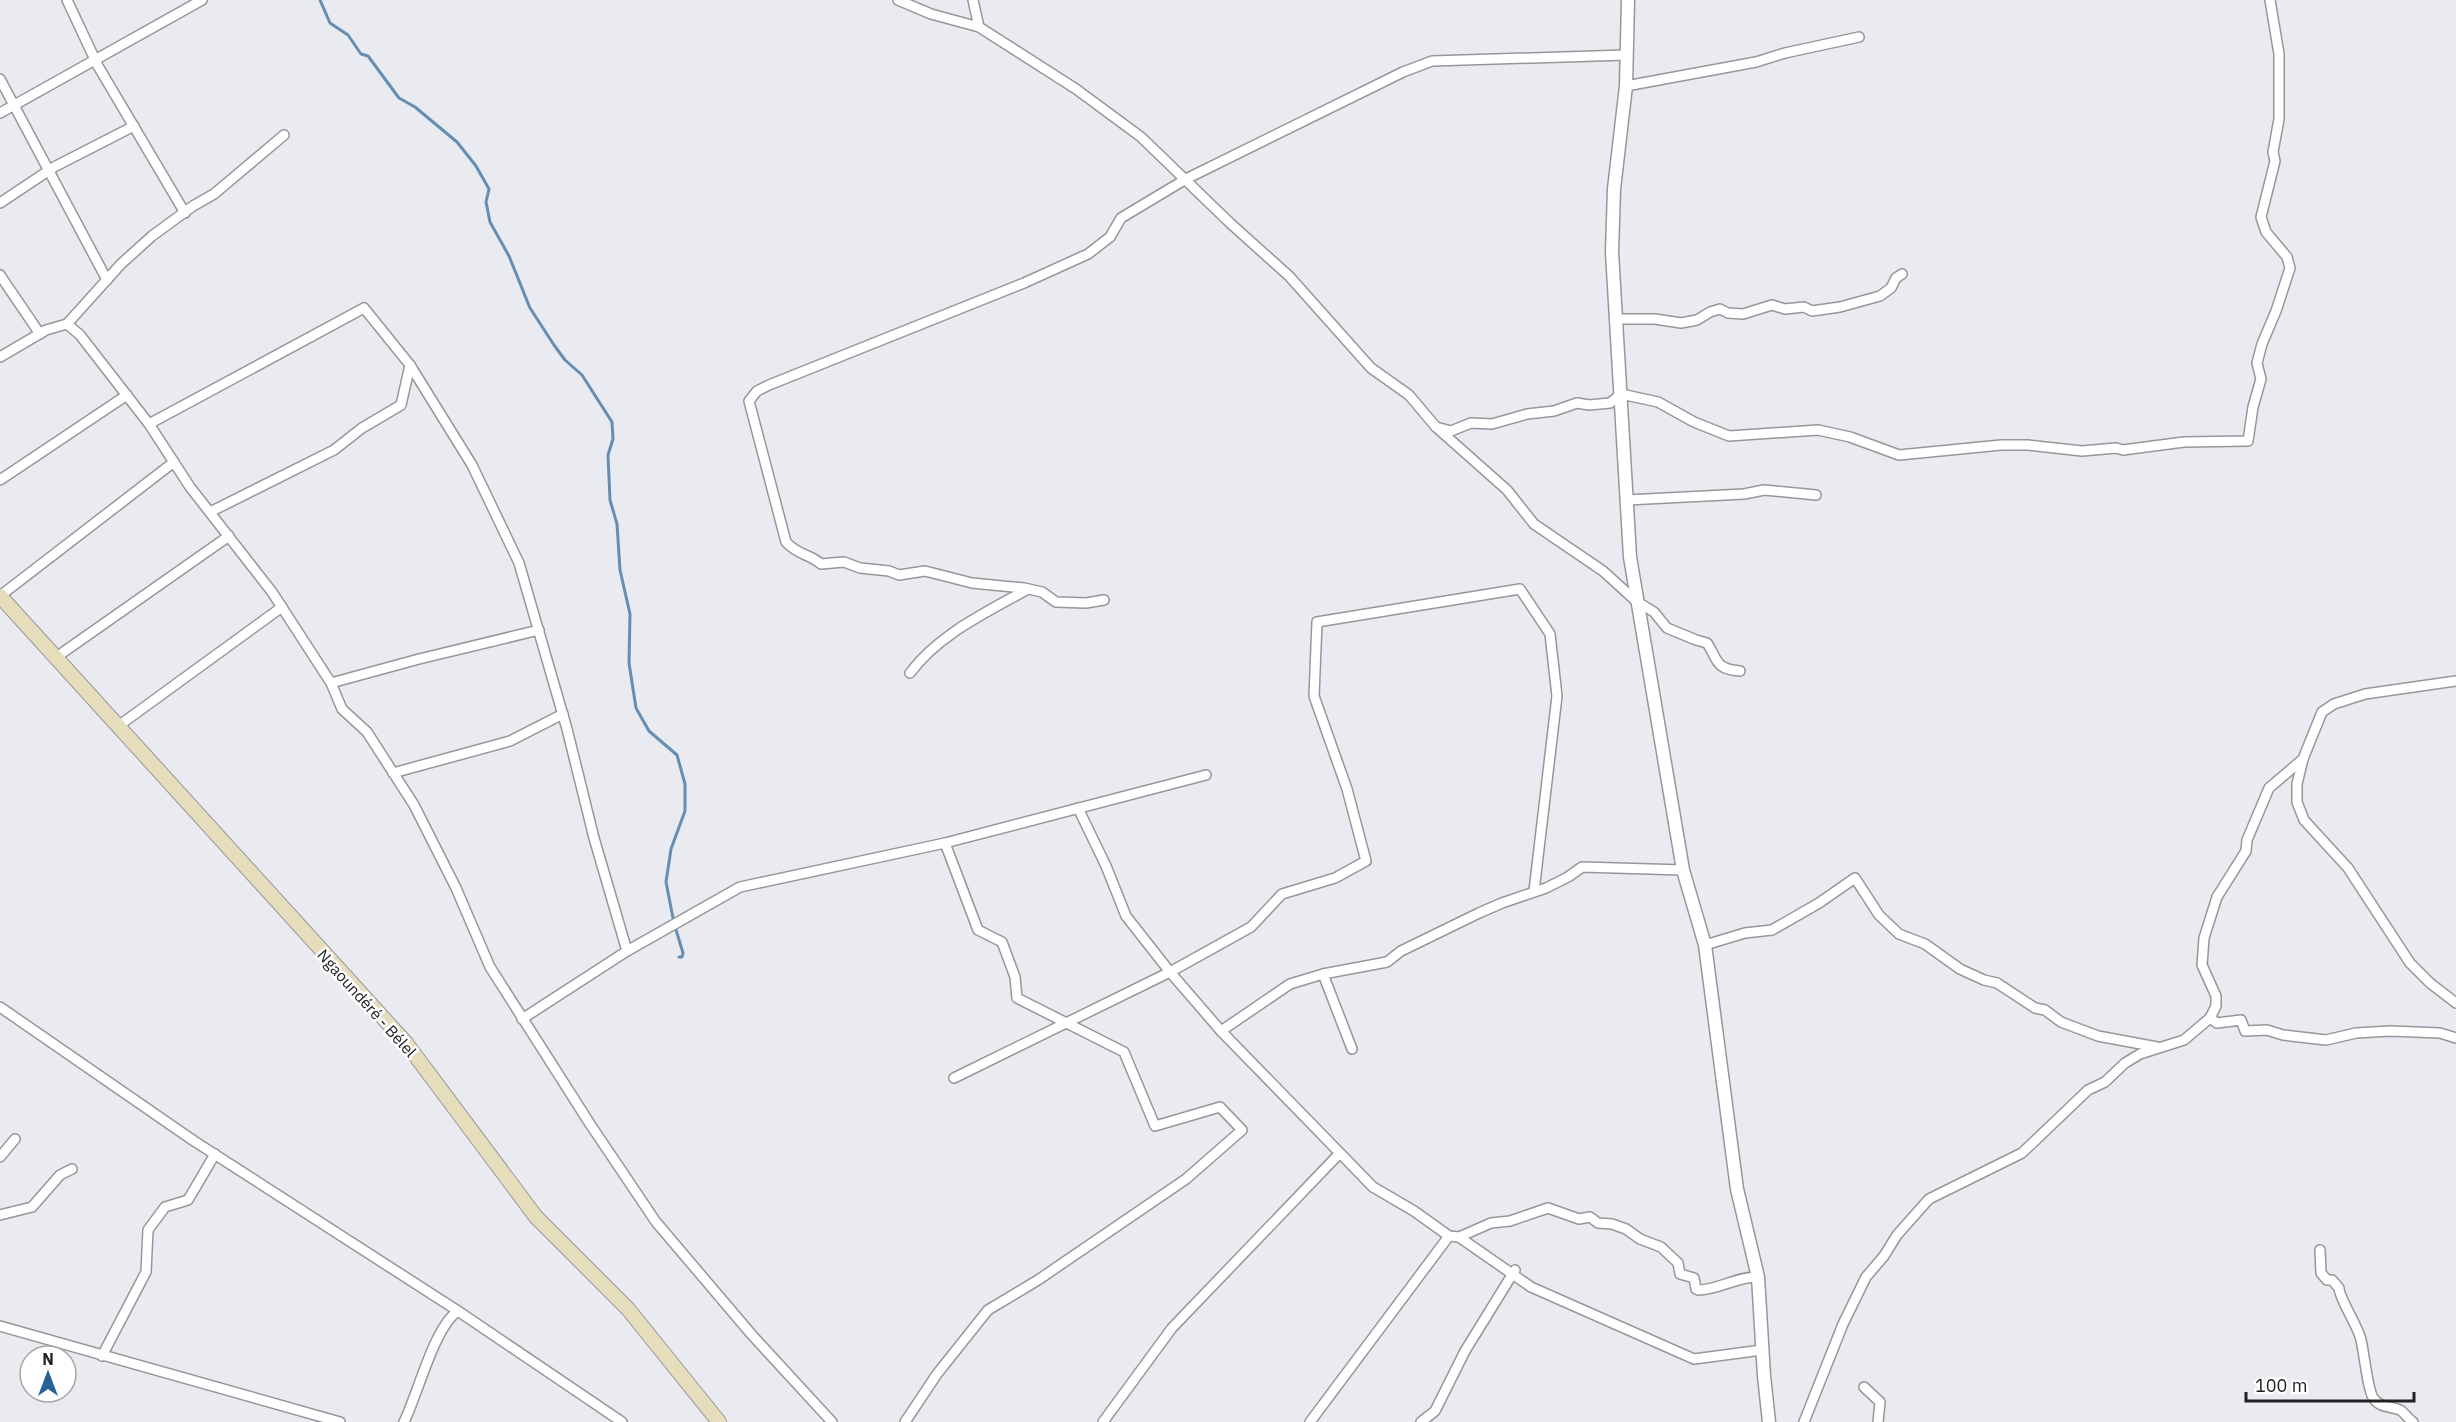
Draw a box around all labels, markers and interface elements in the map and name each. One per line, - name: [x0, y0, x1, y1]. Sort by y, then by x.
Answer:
- street label: Ngaoundéré - Bélel: [313, 945, 421, 1061]
- north arrow: [18, 1344, 78, 1404]
- text: N: [42, 1349, 54, 1369]
- scale bar: [2246, 1365, 2414, 1403]
- text: 100 m: [2255, 1374, 2307, 1397]

